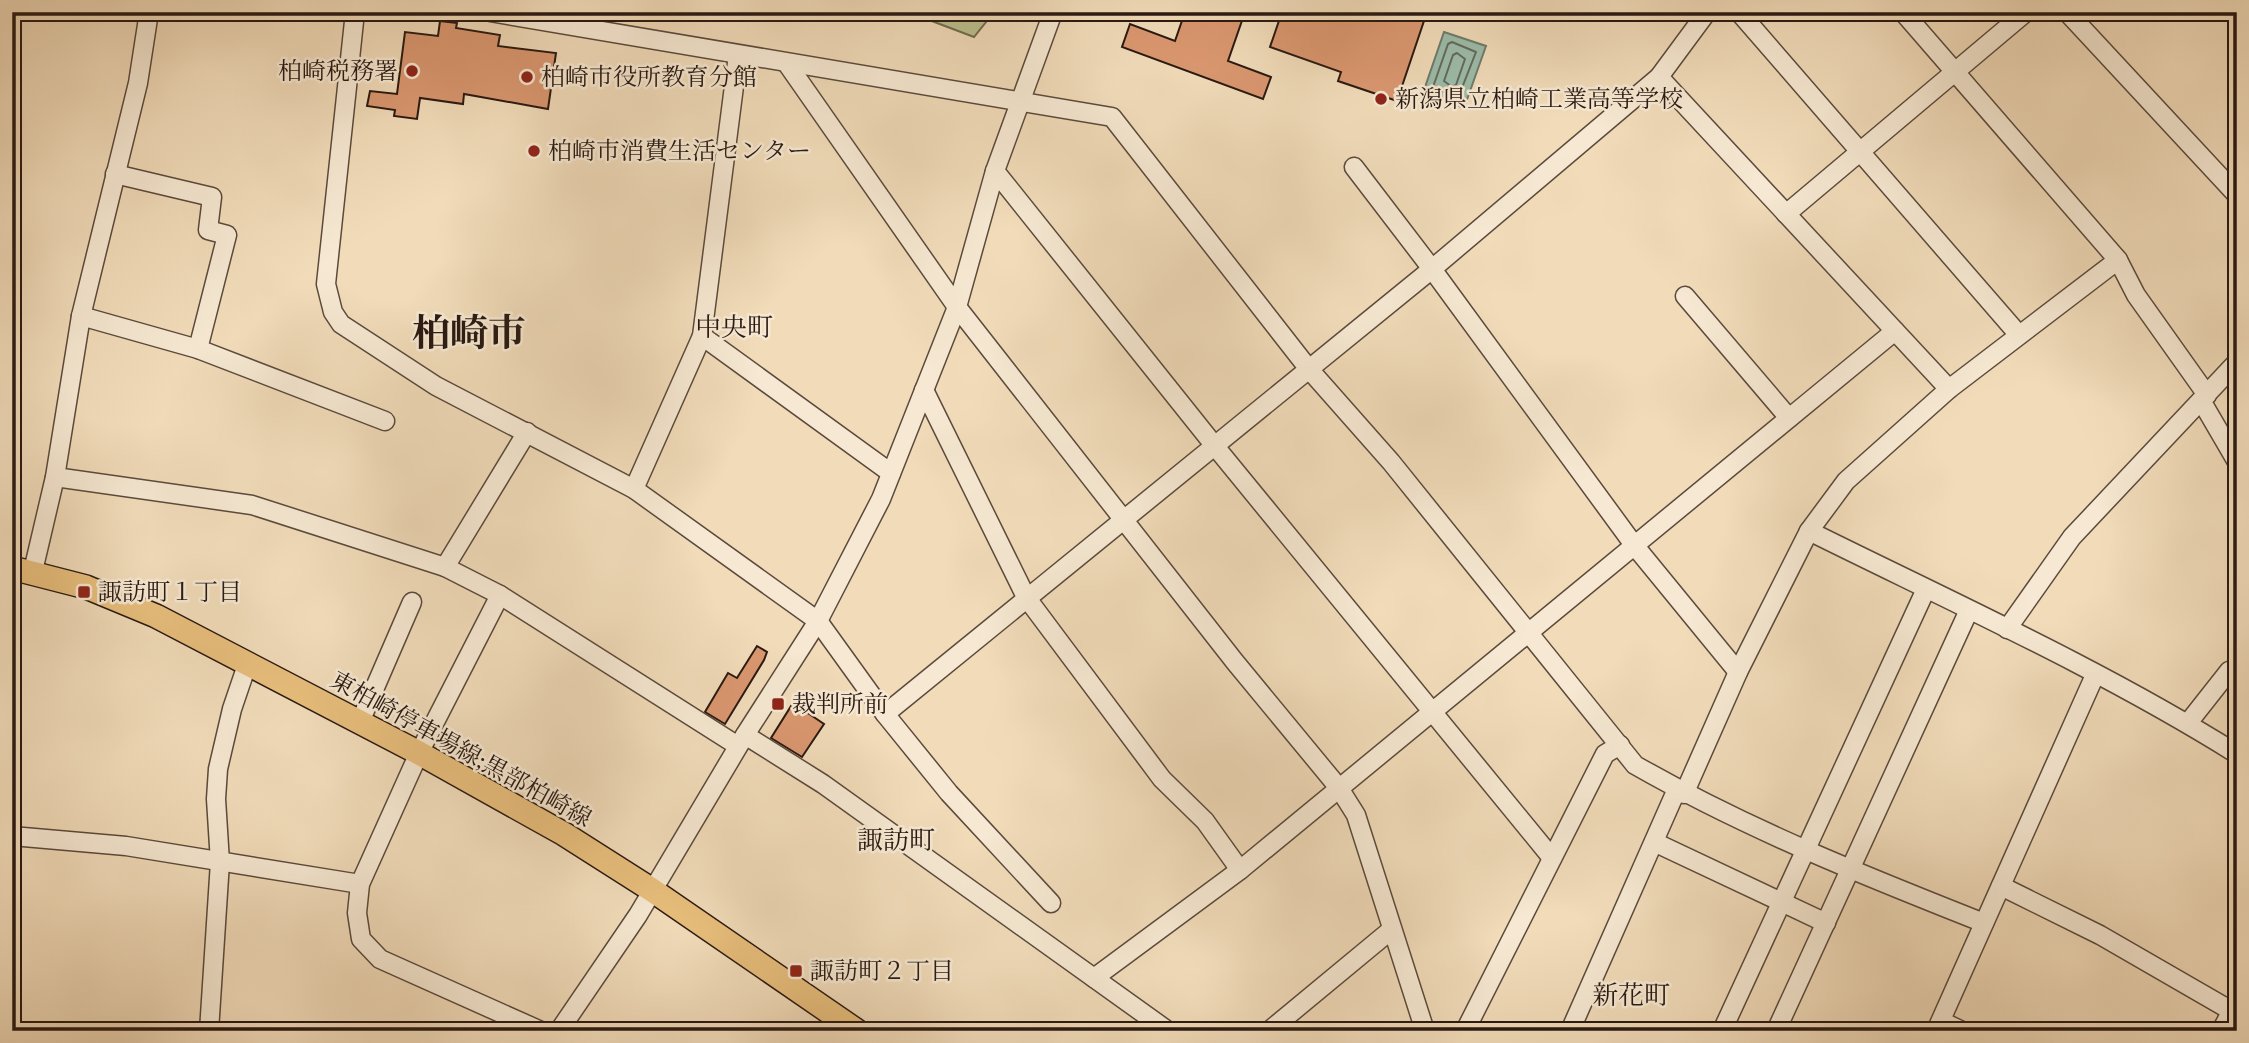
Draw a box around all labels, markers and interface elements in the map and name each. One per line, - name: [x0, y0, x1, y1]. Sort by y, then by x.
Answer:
- place label: 柏崎税務署: [278, 55, 398, 88]
- place label: 柏崎市役所教育分館: [541, 61, 757, 94]
- marker: 柏崎税務署: [404, 63, 420, 79]
- marker: 柏崎市役所教育分館: [519, 69, 535, 85]
- place label: 新潟県立柏崎工業高等学校: [1395, 83, 1683, 116]
- marker: 新潟県立柏崎工業高等学校: [1373, 91, 1389, 107]
- place label: 柏崎市消費生活センター: [548, 135, 811, 168]
- marker: 柏崎市消費生活センター: [526, 143, 542, 159]
- district label: 柏崎市: [412, 308, 526, 360]
- district label: 中央町: [695, 310, 773, 345]
- place label: 諏訪町１丁目: [98, 576, 242, 609]
- marker: 諏訪町１丁目: [76, 584, 92, 600]
- street label: 東柏崎停車場線;黒部柏崎線: [324, 664, 597, 835]
- place label: 裁判所前: [792, 688, 888, 721]
- marker: 裁判所前: [770, 696, 786, 712]
- district label: 諏訪町: [857, 823, 935, 858]
- place label: 諏訪町２丁目: [810, 955, 954, 988]
- marker: 諏訪町２丁目: [788, 963, 804, 979]
- district label: 新花町: [1592, 978, 1670, 1013]

